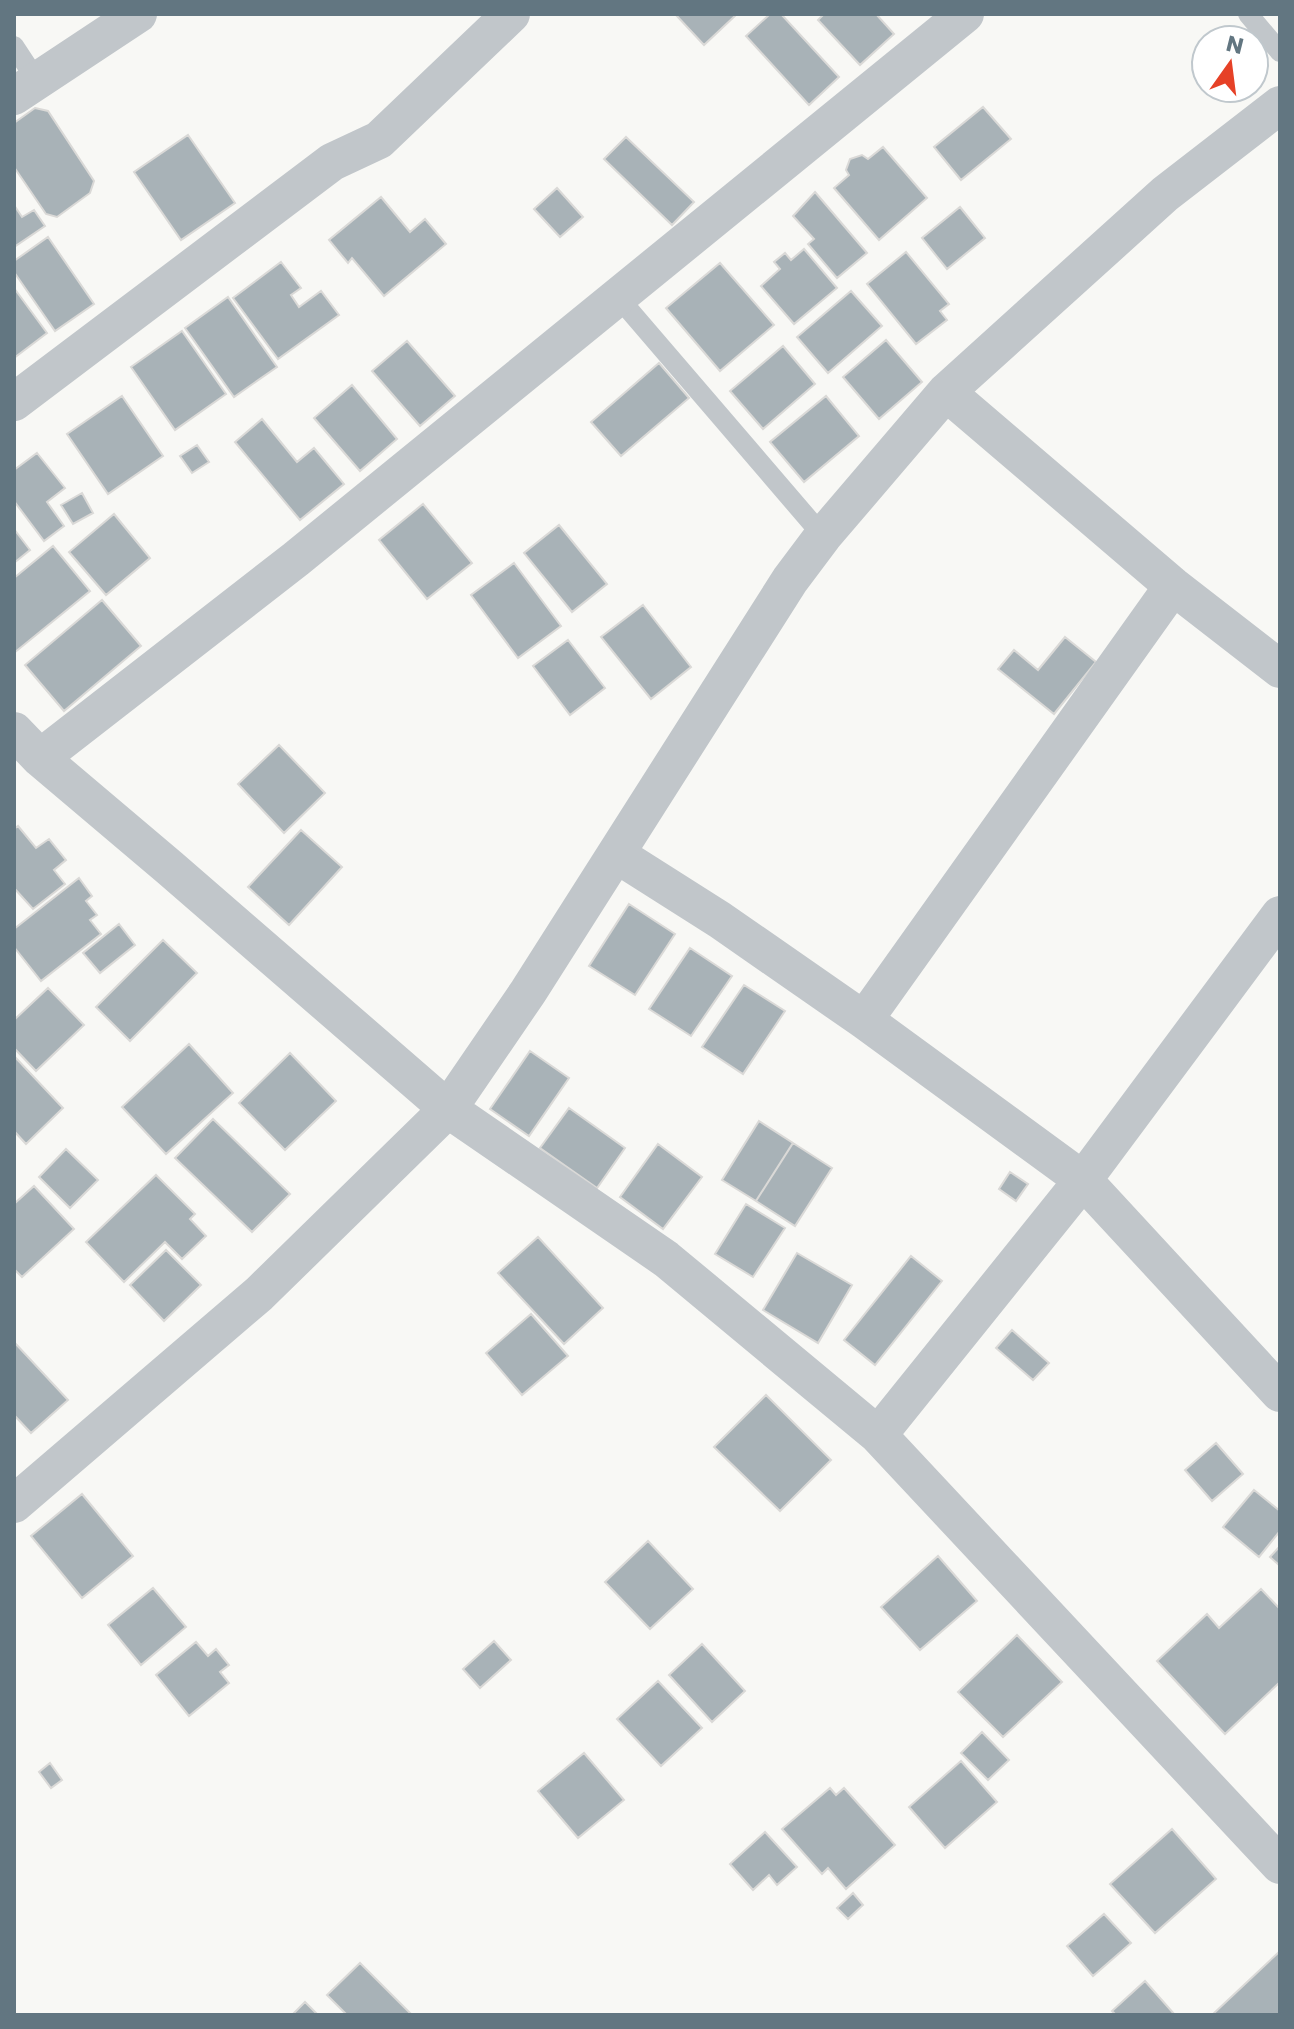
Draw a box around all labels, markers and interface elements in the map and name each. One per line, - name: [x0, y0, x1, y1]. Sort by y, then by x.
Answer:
- north arrow: [1190, 24, 1270, 104]
- text: N: [1223, 28, 1246, 62]

